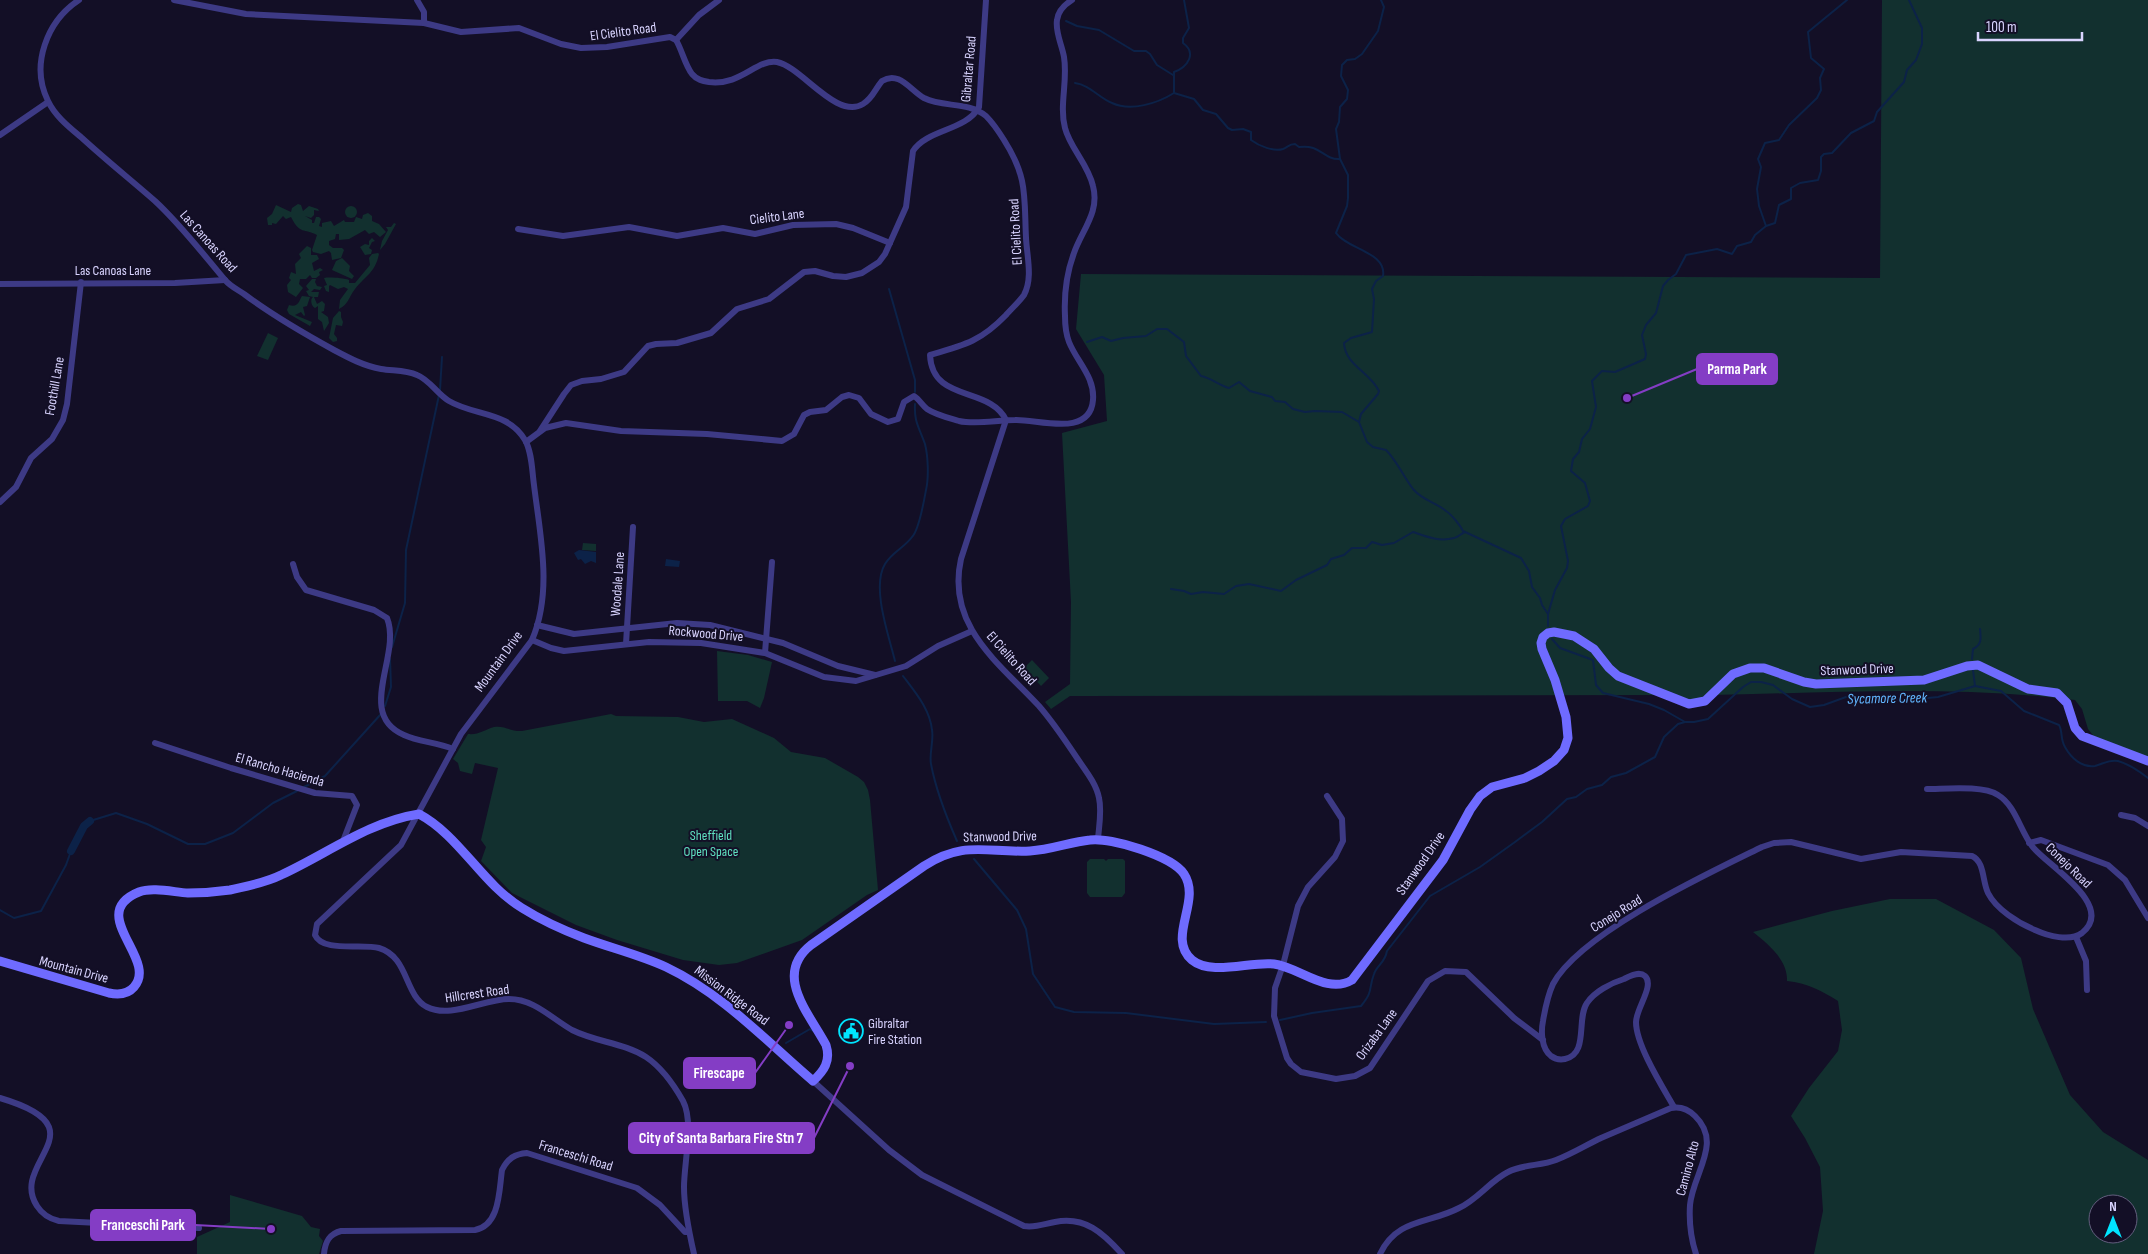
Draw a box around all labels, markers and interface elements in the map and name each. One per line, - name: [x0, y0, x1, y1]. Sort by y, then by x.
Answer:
- scale bar: [1978, 10, 2082, 42]
- street label: El Cielito Road: [589, 18, 657, 45]
- text: 100 m: [1986, 18, 2017, 37]
- street label: Gibraltar Road: [957, 35, 980, 103]
- street label: El Cielito Road: [1005, 198, 1026, 266]
- street label: Cielito Lane: [749, 205, 805, 228]
- street label: Las Canoas Road: [176, 207, 241, 276]
- street label: Las Canoas Lane: [75, 262, 151, 279]
- callout: Parma Park: [1697, 354, 1777, 384]
- street label: Foothill Lane: [41, 355, 68, 417]
- text: Parma Park: [1707, 360, 1767, 379]
- street label: Woodale Lane: [607, 551, 628, 617]
- street label: Rockwood Drive: [668, 622, 744, 645]
- street label: Mountain Drive: [471, 628, 526, 695]
- street label: El Cielito Road: [983, 628, 1040, 689]
- street label: Stanwood Drive: [1820, 660, 1894, 679]
- water label: Sycamore Creek: [1847, 688, 1927, 709]
- street label: El Rancho Hacienda: [234, 749, 326, 790]
- park label: Sheffield Open Space: [684, 827, 738, 860]
- street label: Stanwood Drive: [963, 827, 1037, 846]
- street label: Stanwood Drive: [1392, 828, 1448, 898]
- street label: Conejo Road: [2042, 839, 2096, 892]
- street label: Conejo Road: [1587, 891, 1645, 936]
- street label: Mountain Drive: [37, 952, 110, 987]
- street label: Mission Ridge Road: [691, 962, 773, 1029]
- street label: Hillcrest Road: [444, 981, 510, 1006]
- street label: Orizaba Lane: [1352, 1005, 1401, 1063]
- place label: Gibraltar Fire Station: [868, 1015, 922, 1048]
- public building icon: Gibraltar Fire Station: [838, 1018, 864, 1044]
- callout: Firescape: [684, 1058, 755, 1088]
- text: Firescape: [693, 1064, 745, 1083]
- callout: City of Santa Barbara Fire Stn 7: [629, 1123, 814, 1153]
- text: City of Santa Barbara Fire Stn 7: [639, 1129, 804, 1148]
- street label: Franceschi Road: [537, 1136, 615, 1175]
- street label: Camino Alto: [1672, 1139, 1703, 1198]
- north arrow: [2088, 1194, 2138, 1244]
- text: N: [2109, 1198, 2117, 1215]
- callout: Franceschi Park: [91, 1210, 195, 1240]
- text: Franceschi Park: [101, 1216, 186, 1235]

